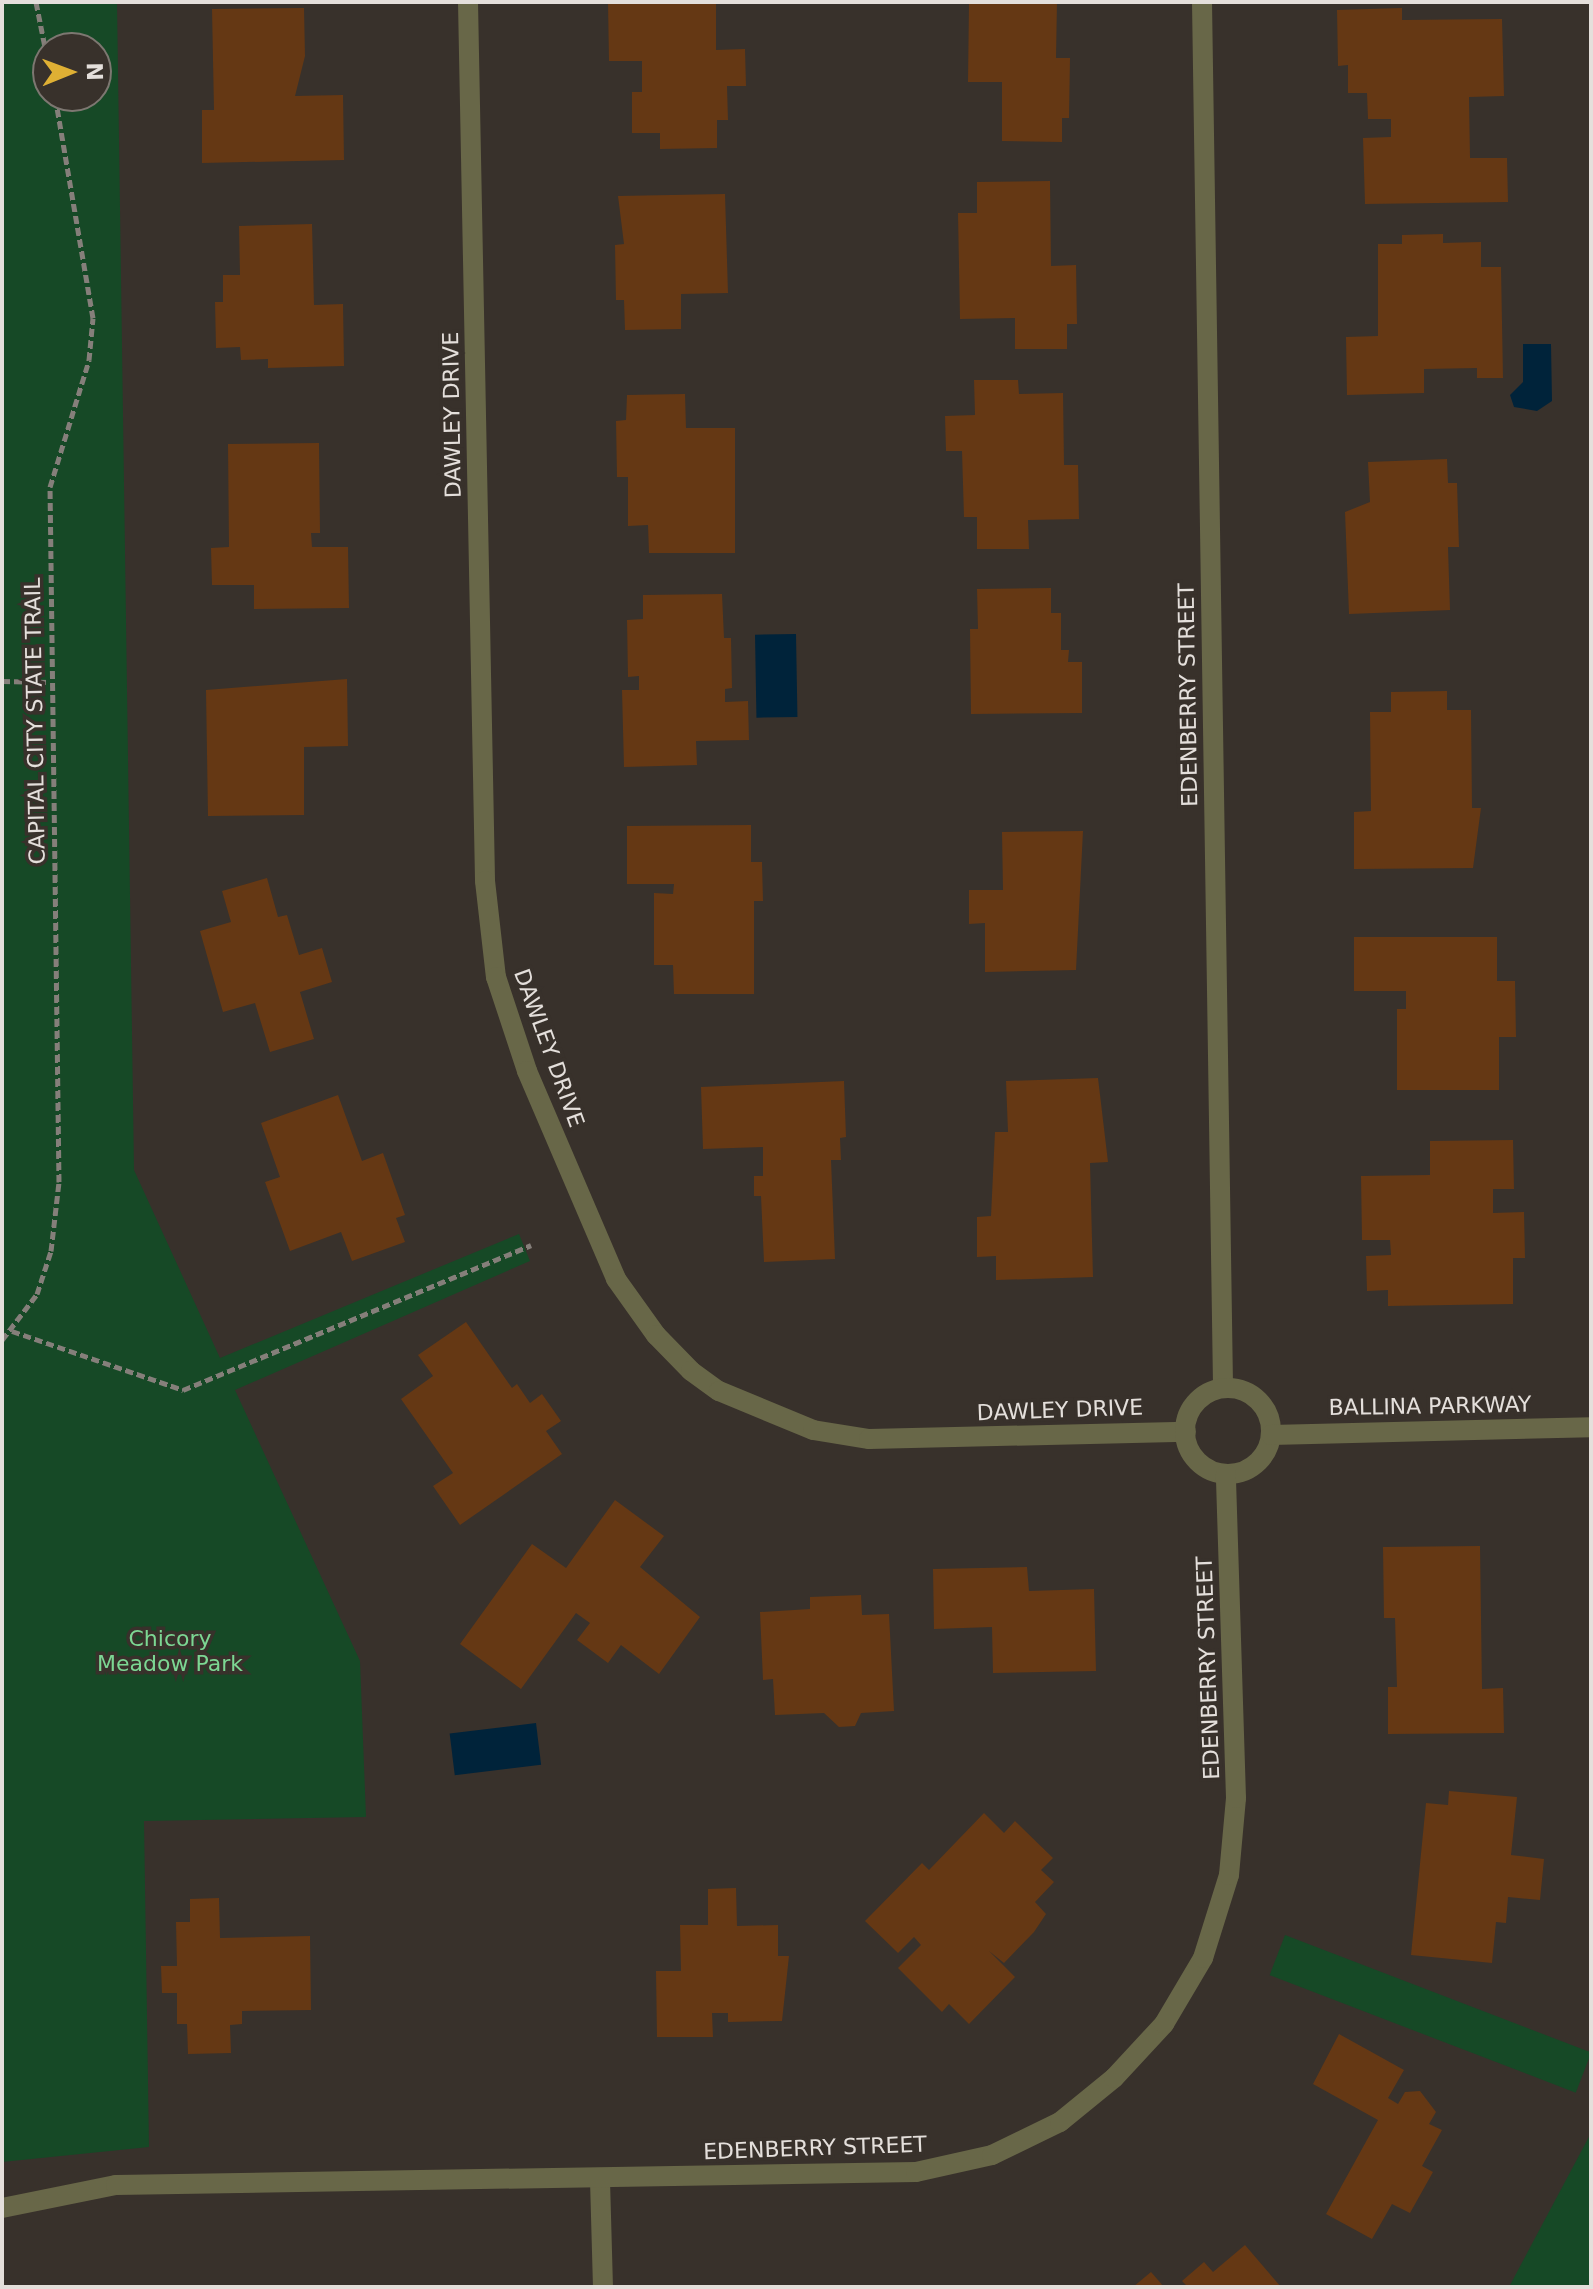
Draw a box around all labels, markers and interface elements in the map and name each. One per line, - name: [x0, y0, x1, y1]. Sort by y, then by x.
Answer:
- north arrow: [32, 32, 112, 112]
- text: N: [82, 62, 107, 81]
- street label: DAWLEY DRIVE: [437, 332, 467, 498]
- street label: CAPITAL CITY STATE TRAIL: [19, 577, 51, 865]
- street label: EDENBERRY STREET: [1173, 583, 1203, 807]
- street label: DAWLEY DRIVE: [508, 965, 590, 1131]
- street label: BALLINA PARKWAY: [1328, 1391, 1532, 1421]
- street label: DAWLEY DRIVE: [976, 1394, 1144, 1426]
- street label: EDENBERRY STREET: [1191, 1556, 1225, 1780]
- park label: Chicory Meadow Park: [97, 1625, 243, 1676]
- street label: EDENBERRY STREET: [703, 2131, 927, 2165]

